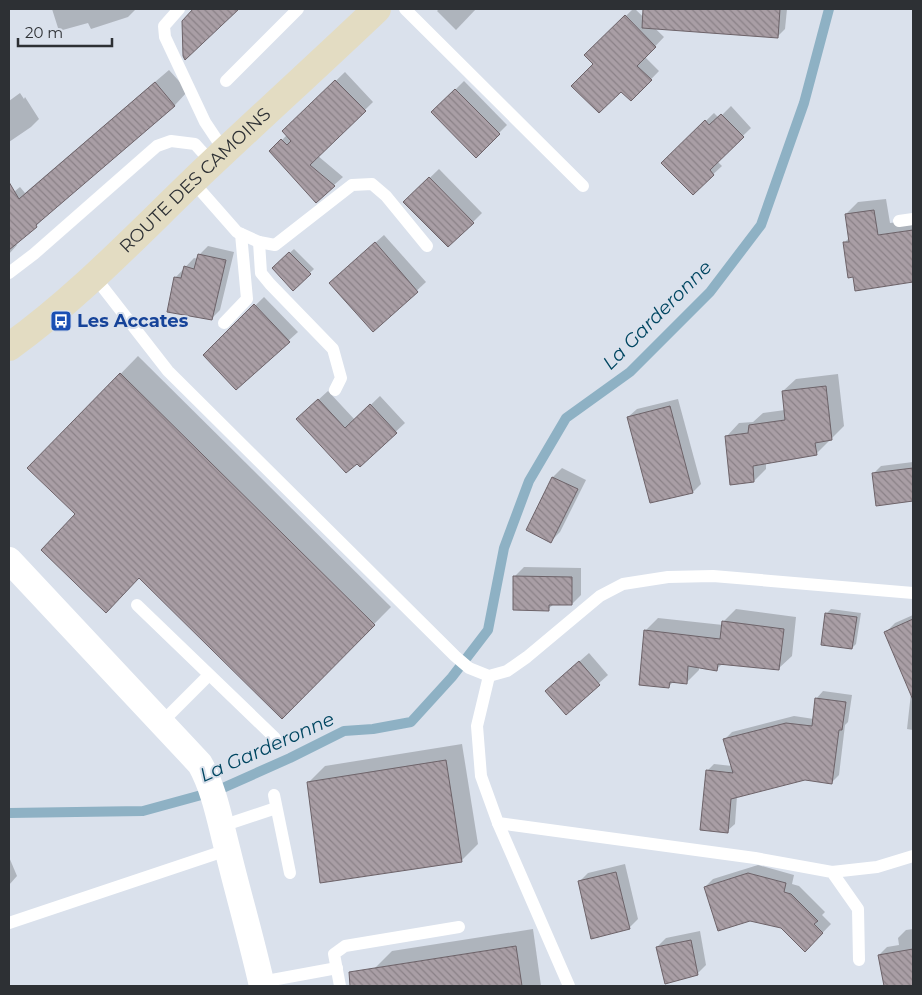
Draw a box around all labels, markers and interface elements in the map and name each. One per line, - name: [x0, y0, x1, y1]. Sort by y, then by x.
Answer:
- scale bar: [18, 15, 111, 47]
- text: 20 m: [25, 23, 63, 42]
- street label: ROUTE DES CAMOINS: [115, 103, 275, 258]
- water label: La Garderonne: [598, 256, 716, 374]
- bus stop icon: Les Accates: [49, 309, 73, 333]
- place label: Les Accates: [77, 310, 189, 332]
- water label: La Garderonne: [196, 707, 338, 787]

